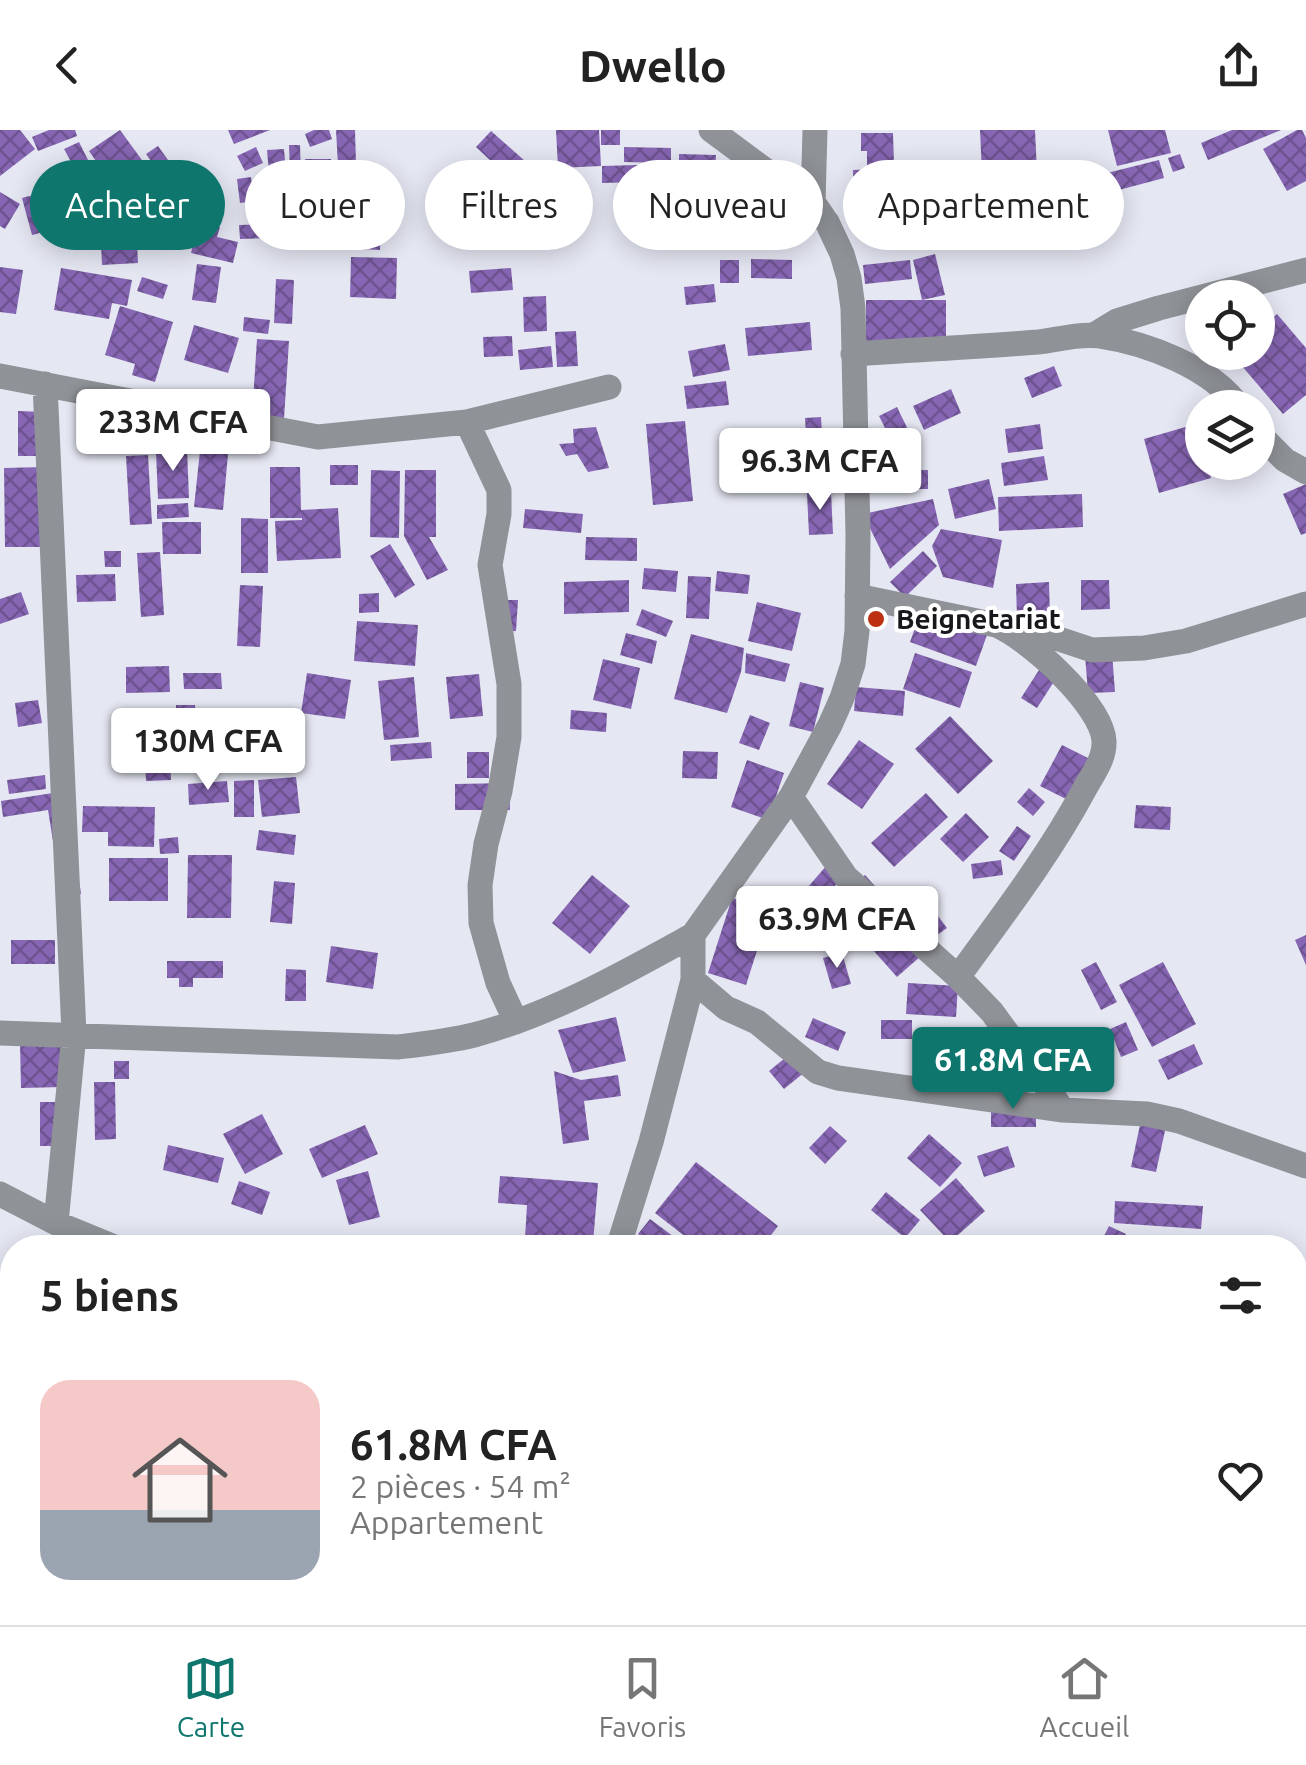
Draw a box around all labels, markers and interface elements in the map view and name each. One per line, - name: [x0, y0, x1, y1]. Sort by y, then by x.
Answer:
- icon: back: [40, 38, 95, 93]
- icon: share: [1211, 38, 1266, 93]
- text: Dwello: [579, 40, 727, 91]
- chip: Acheter: [30, 160, 225, 250]
- chip: Louer: [245, 160, 405, 250]
- chip: Filtres: [425, 160, 593, 250]
- chip: Nouveau: [613, 160, 823, 250]
- chip: Appartement: [843, 160, 1124, 250]
- map controls: [1185, 280, 1275, 480]
- button: locate: [1185, 280, 1275, 370]
- pin: 233M CFA: [70, 389, 276, 474]
- button: layers: [1185, 390, 1275, 480]
- text: 233M CFA: [98, 403, 248, 439]
- pin: 96.3M CFA: [706, 428, 934, 513]
- text: 96.3M CFA: [741, 442, 899, 478]
- place label: Beignetariat: [896, 603, 1061, 634]
- marker: Beignetariat: [865, 608, 887, 630]
- pin: 130M CFA: [105, 708, 311, 793]
- text: 130M CFA: [133, 722, 283, 758]
- pin: 63.9M CFA: [723, 886, 951, 971]
- text: 63.9M CFA: [758, 900, 916, 936]
- pin: 61.8M CFA: [899, 1027, 1127, 1112]
- text: 61.8M CFA: [934, 1041, 1092, 1077]
- icon: filters: [1213, 1268, 1268, 1323]
- text: 5 biens: [40, 1272, 179, 1319]
- icon: home: [120, 1420, 240, 1540]
- text: 61.8M CFA: [350, 1421, 557, 1468]
- icon: heart: [1213, 1453, 1268, 1508]
- text: 2 pièces · 54 m²: [350, 1468, 571, 1504]
- text: Appartement: [350, 1504, 543, 1540]
- tab: Carte: [177, 1651, 245, 1742]
- tab: Favoris: [599, 1651, 686, 1742]
- tab: Accueil: [1040, 1651, 1129, 1742]

